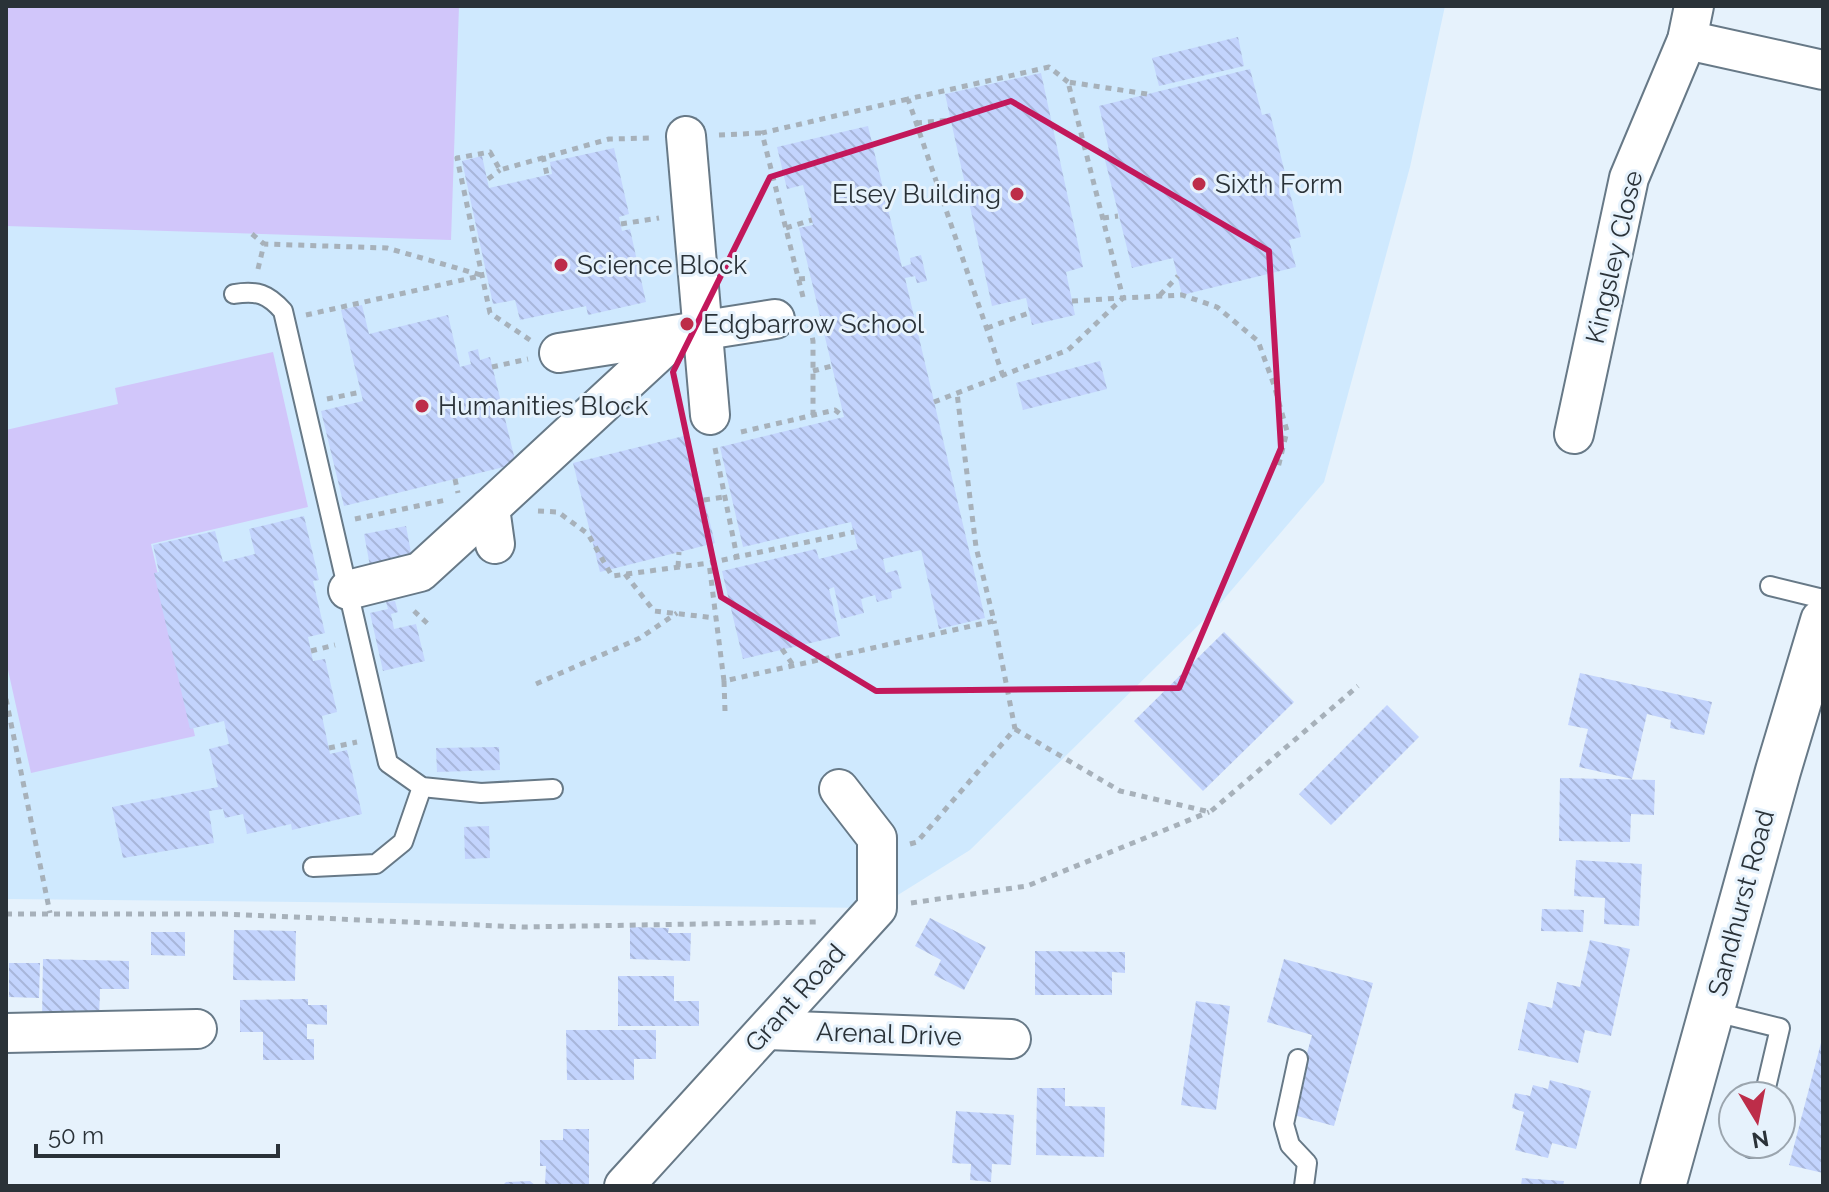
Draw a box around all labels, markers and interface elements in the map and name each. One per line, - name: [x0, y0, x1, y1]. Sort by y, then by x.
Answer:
- street label: Kingsley Close: [1580, 168, 1648, 346]
- place label: Sixth Form: [1215, 169, 1343, 199]
- marker: Sixth Form: [1190, 175, 1208, 193]
- place label: Elsey Building: [832, 179, 1001, 209]
- marker: Elsey Building: [1008, 185, 1026, 203]
- place label: Science Block: [577, 250, 747, 280]
- marker: Science Block: [552, 256, 570, 274]
- place label: Edgbarrow School: [703, 309, 925, 339]
- marker: Edgbarrow School: [678, 315, 696, 333]
- place label: Humanities Block: [438, 391, 648, 421]
- marker: Humanities Block: [413, 397, 431, 415]
- street label: Sandhurst Road: [1702, 807, 1780, 999]
- street label: Grant Road: [739, 938, 851, 1058]
- street label: Arenal Drive: [816, 1016, 962, 1052]
- north arrow: [1717, 1080, 1797, 1160]
- scale bar: [36, 1108, 278, 1158]
- text: 50 m: [48, 1121, 104, 1150]
- text: N: [1750, 1125, 1771, 1154]

